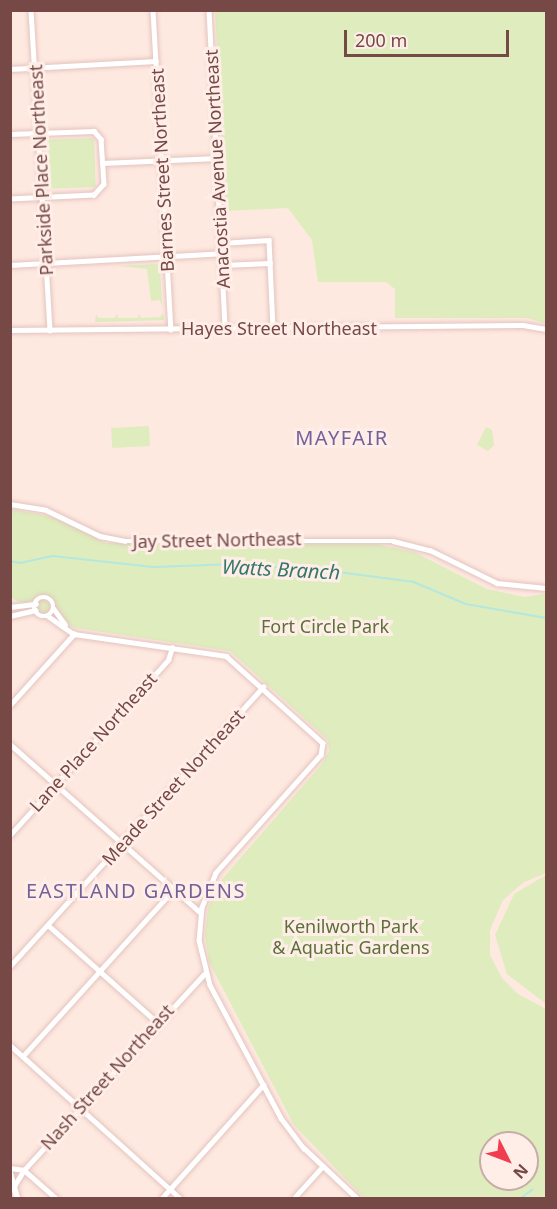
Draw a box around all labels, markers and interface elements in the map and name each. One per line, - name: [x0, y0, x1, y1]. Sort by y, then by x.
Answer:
- scale bar: [347, 18, 512, 56]
- text: 200 m: [355, 28, 407, 52]
- street label: Anacostia Avenue Northeast: [200, 49, 234, 289]
- street label: Parkside Place Northeast: [25, 64, 57, 276]
- street label: Barnes Street Northeast: [146, 68, 178, 272]
- street label: Hayes Street Northeast: [181, 317, 377, 339]
- district label: MAYFAIR: [295, 425, 389, 449]
- street label: Jay Street Northeast: [132, 528, 302, 552]
- water label: Watts Branch: [221, 554, 341, 584]
- park label: Fort Circle Park: [261, 615, 389, 637]
- street label: Lane Place Northeast: [25, 668, 161, 816]
- street label: Meade Street Northeast: [97, 705, 249, 869]
- district label: EASTLAND GARDENS: [26, 878, 246, 902]
- park label: Kenilworth Park & Aquatic Gardens: [272, 916, 430, 958]
- street label: Nash Street Northeast: [36, 1000, 178, 1154]
- north arrow: [479, 1131, 539, 1191]
- text: N: [508, 1160, 533, 1184]

